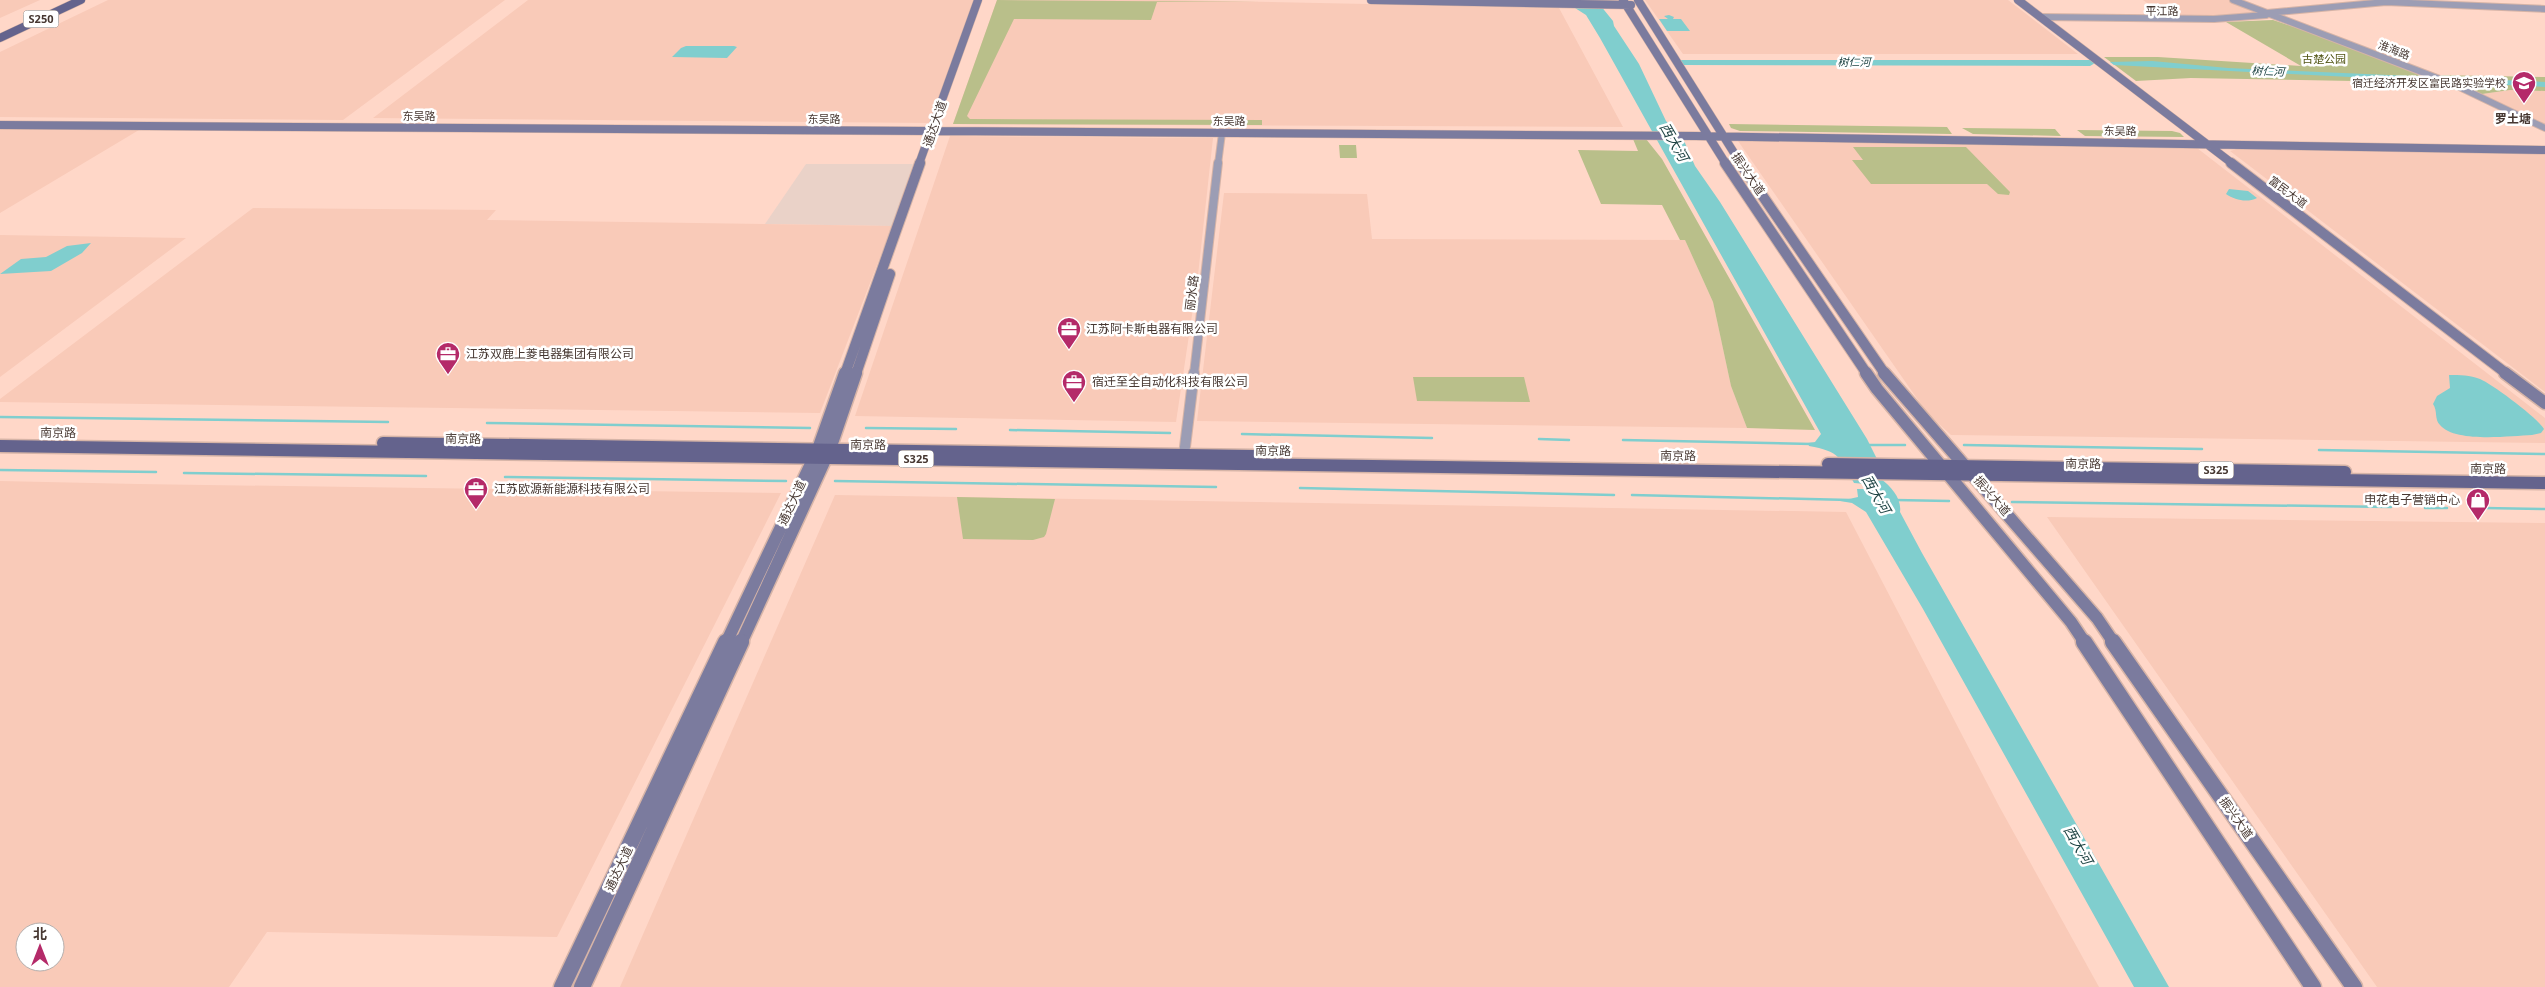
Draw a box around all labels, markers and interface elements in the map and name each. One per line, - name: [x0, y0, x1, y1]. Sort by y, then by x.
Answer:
- street label: 平江路: [2146, 3, 2179, 18]
- road number: S250: [23, 10, 58, 28]
- street label: 淮海路: [2376, 37, 2412, 62]
- park label: 古楚公园: [2302, 51, 2346, 66]
- water label: 树仁河: [1838, 54, 1872, 69]
- water label: 树仁河: [2251, 62, 2287, 79]
- school or university icon: 宿迁经济开发区富民路实验学校: [2511, 70, 2537, 104]
- place label: 宿迁经济开发区富民路实验学校: [2352, 75, 2506, 90]
- street label: 通达大道: [919, 98, 950, 149]
- street label: 东吴路: [403, 108, 436, 123]
- district label: 罗土塘: [2495, 110, 2531, 127]
- street label: 东吴路: [808, 111, 841, 126]
- street label: 东吴路: [1213, 113, 1246, 128]
- water label: 西大河: [1656, 119, 1695, 167]
- street label: 东吴路: [2103, 123, 2137, 138]
- street label: 振兴大道: [1728, 149, 1769, 198]
- street label: 富民大道: [2266, 172, 2310, 211]
- street label: 丽水路: [1181, 274, 1202, 312]
- office icon: 江苏阿卡斯电器有限公司: [1056, 316, 1082, 350]
- place label: 江苏阿卡斯电器有限公司: [1086, 320, 1218, 337]
- office icon: 江苏双鹿上菱电器集团有限公司: [435, 341, 461, 375]
- place label: 江苏双鹿上菱电器集团有限公司: [466, 345, 634, 362]
- office icon: 宿迁至全自动化科技有限公司: [1061, 369, 1087, 403]
- place label: 宿迁至全自动化科技有限公司: [1092, 373, 1248, 390]
- street label: 南京路: [40, 424, 76, 441]
- street label: 南京路: [445, 430, 481, 447]
- street label: 南京路: [850, 436, 886, 453]
- street label: 南京路: [1255, 442, 1291, 459]
- street label: 南京路: [1660, 447, 1696, 464]
- road number: S325: [898, 450, 934, 468]
- street label: 南京路: [2065, 455, 2101, 472]
- street label: 南京路: [2470, 460, 2506, 477]
- road number: S325: [2198, 462, 2234, 478]
- water label: 西大河: [1858, 471, 1897, 519]
- street label: 振兴大道: [1970, 472, 2015, 519]
- office icon: 江苏欧源新能源科技有限公司: [463, 476, 489, 510]
- street label: 通达大道: [774, 477, 809, 528]
- place label: 江苏欧源新能源科技有限公司: [494, 480, 650, 497]
- shop icon: 申花电子营销中心: [2465, 487, 2491, 521]
- place label: 申花电子营销中心: [2364, 491, 2460, 508]
- street label: 振兴大道: [2216, 793, 2257, 842]
- water label: 西大河: [2060, 822, 2099, 870]
- street label: 通达大道: [601, 843, 636, 894]
- north arrow: [15, 922, 65, 972]
- text: 北: [33, 924, 47, 943]

